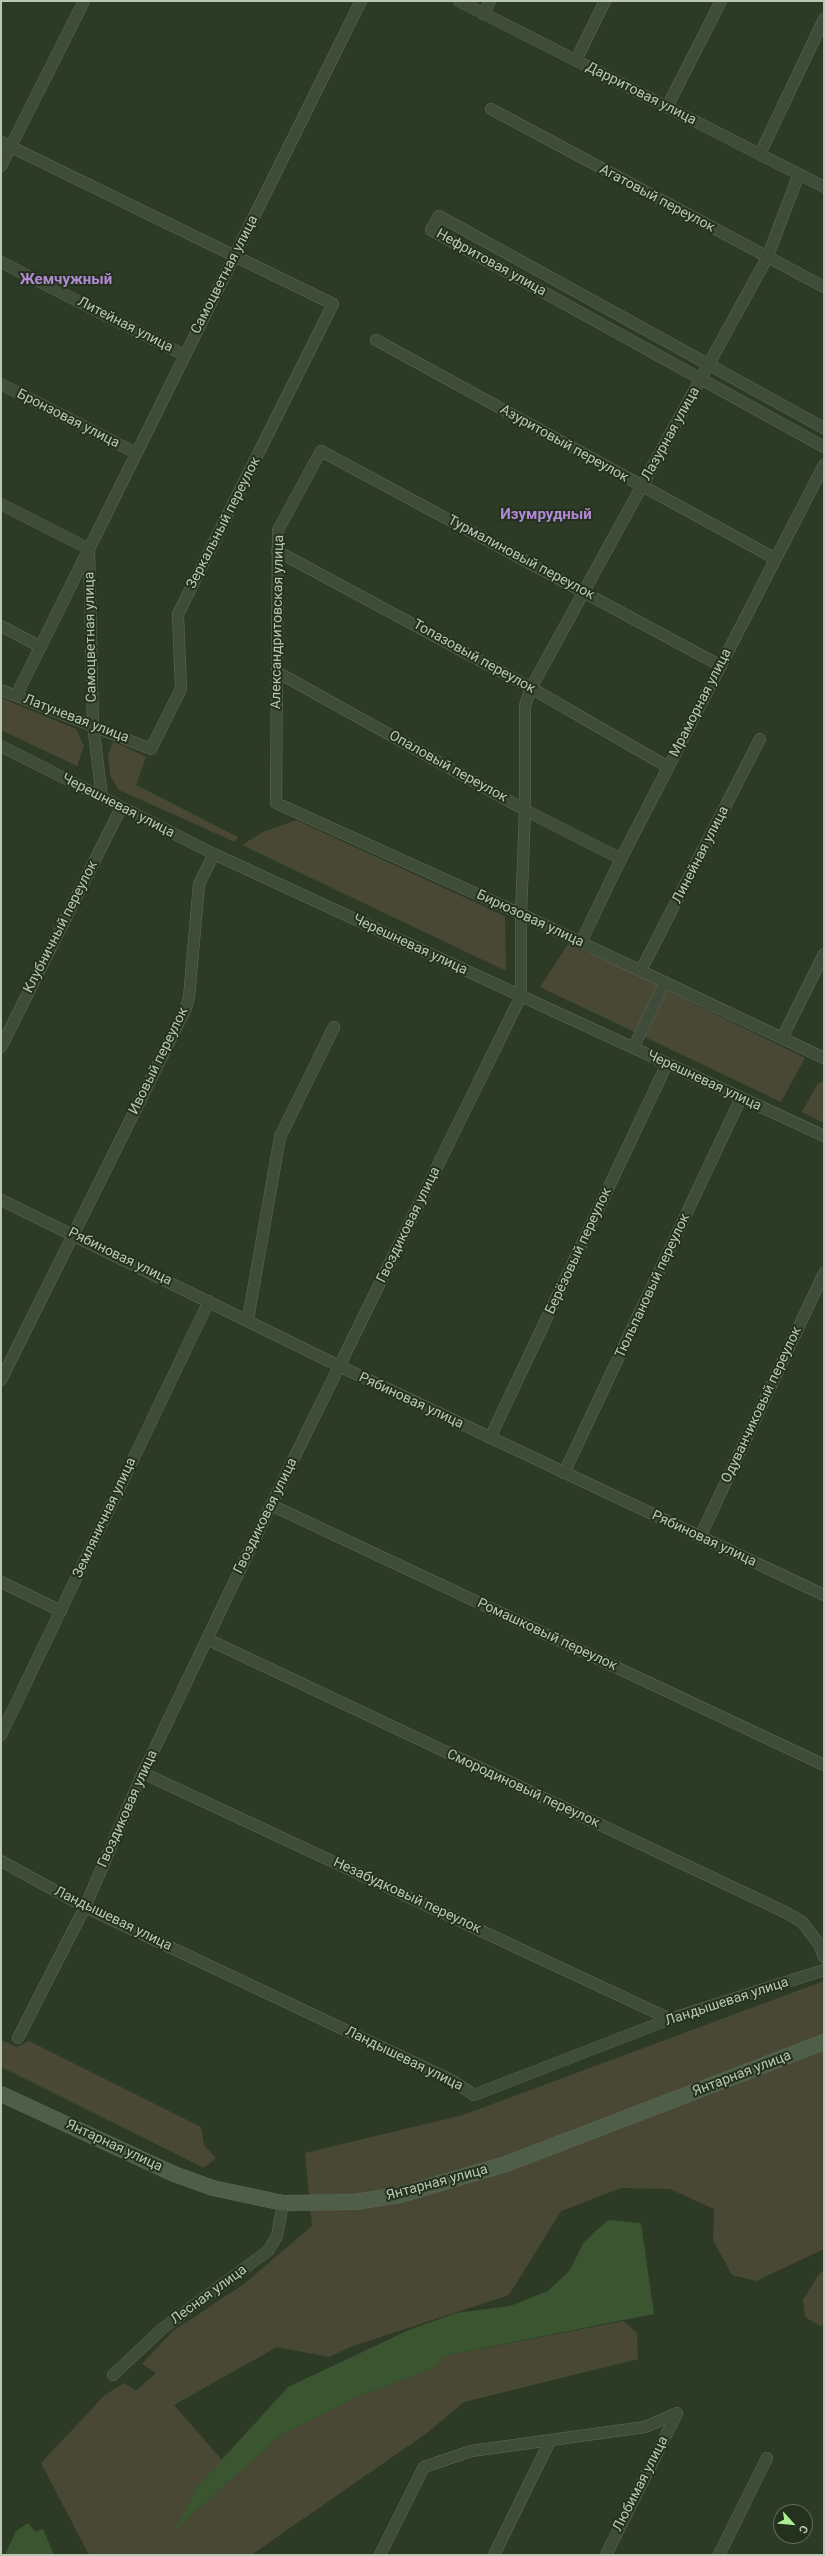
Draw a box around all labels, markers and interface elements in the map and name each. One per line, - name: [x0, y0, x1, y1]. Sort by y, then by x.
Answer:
- street label: Дарритовая улица: [583, 59, 699, 129]
- street label: Агатовый переулок: [597, 162, 717, 236]
- street label: Самоцветная улица: [188, 213, 262, 337]
- street label: Нефритовая улица: [433, 226, 549, 300]
- district label: Жемчужный: [20, 271, 112, 289]
- street label: Литейная улица: [74, 294, 176, 356]
- street label: Лазурная улица: [638, 384, 704, 484]
- street label: Бронзовая улица: [14, 386, 122, 452]
- street label: Азуритовый переулок: [497, 402, 631, 486]
- street label: Зеркальный переулок: [183, 454, 265, 592]
- district label: Изумрудный: [500, 506, 592, 524]
- street label: Турмалиновый переулок: [445, 512, 597, 604]
- street label: Александритовская улица: [268, 535, 288, 709]
- street label: Самоцветная улица: [81, 571, 101, 703]
- street label: Топазовый переулок: [410, 616, 538, 698]
- street label: Мраморная улица: [666, 646, 736, 760]
- street label: Латуневая улица: [21, 691, 131, 747]
- street label: Опаловый переулок: [386, 728, 510, 806]
- street label: Черешневая улица: [59, 770, 177, 842]
- street label: Линейная улица: [669, 804, 733, 906]
- street label: Клубничный переулок: [20, 858, 102, 996]
- street label: Бирюзовая улица: [474, 887, 586, 951]
- street label: Черешневая улица: [350, 911, 470, 979]
- street label: Ивовый переулок: [126, 1005, 192, 1117]
- street label: Черешневая улица: [644, 1047, 764, 1115]
- street label: Гвоздиковая улица: [374, 1164, 444, 1286]
- street label: Берёзовый переулок: [542, 1185, 616, 1317]
- street label: Тюльпановый переулок: [612, 1211, 694, 1361]
- street label: Рябиновая улица: [65, 1225, 175, 1289]
- street label: Одуванчиковый переулок: [718, 1324, 806, 1486]
- street label: Рябиновая улица: [356, 1369, 466, 1433]
- street label: Земляничная улица: [70, 1455, 140, 1581]
- street label: Гвоздиковая улица: [231, 1455, 301, 1577]
- street label: Рябиновая улица: [649, 1507, 759, 1571]
- street label: Ромашковый переулок: [474, 1595, 620, 1675]
- street label: Смородиновый переулок: [444, 1746, 602, 1832]
- street label: Гвоздиковая улица: [95, 1748, 161, 1870]
- street label: Незабудковый переулок: [330, 1854, 484, 1938]
- street label: Ландышевая улица: [51, 1883, 175, 1955]
- street label: Ландышевая улица: [663, 1974, 791, 2030]
- street label: Ландышевая улица: [342, 2023, 466, 2095]
- street label: Янтарная улица: [690, 2047, 794, 2101]
- street label: Янтарная улица: [63, 2116, 165, 2176]
- street label: Янтарная улица: [384, 2161, 490, 2205]
- street label: Лесная улица: [168, 2262, 250, 2328]
- street label: Любимая улица: [610, 2434, 672, 2534]
- north arrow: [773, 2504, 813, 2544]
- text: С: [796, 2523, 811, 2535]

